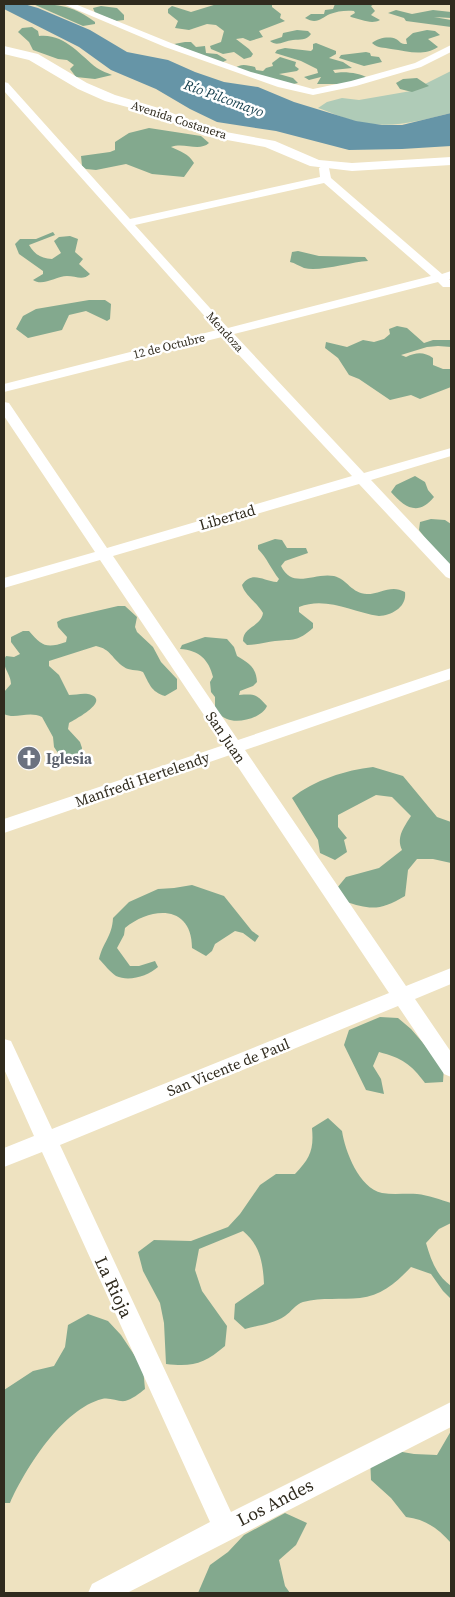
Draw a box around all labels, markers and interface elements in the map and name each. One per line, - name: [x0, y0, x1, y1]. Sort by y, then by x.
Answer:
- water label: Río Pilcomayo: [180, 74, 267, 122]
- street label: Avenida Costanera: [129, 97, 230, 143]
- street label: Mendoza: [203, 308, 248, 356]
- street label: 12 de Octubre: [131, 329, 207, 363]
- street label: Libertad: [197, 499, 258, 535]
- street label: San Juan: [201, 707, 251, 767]
- church icon: Iglesia: [16, 745, 42, 771]
- street label: Manfredi Hertelendy: [72, 746, 212, 812]
- place label: Iglesia: [46, 748, 93, 769]
- street label: San Vicente de Paul: [163, 1033, 293, 1101]
- street label: La Rioja: [89, 1252, 139, 1323]
- street label: Los Andes: [232, 1472, 318, 1532]

